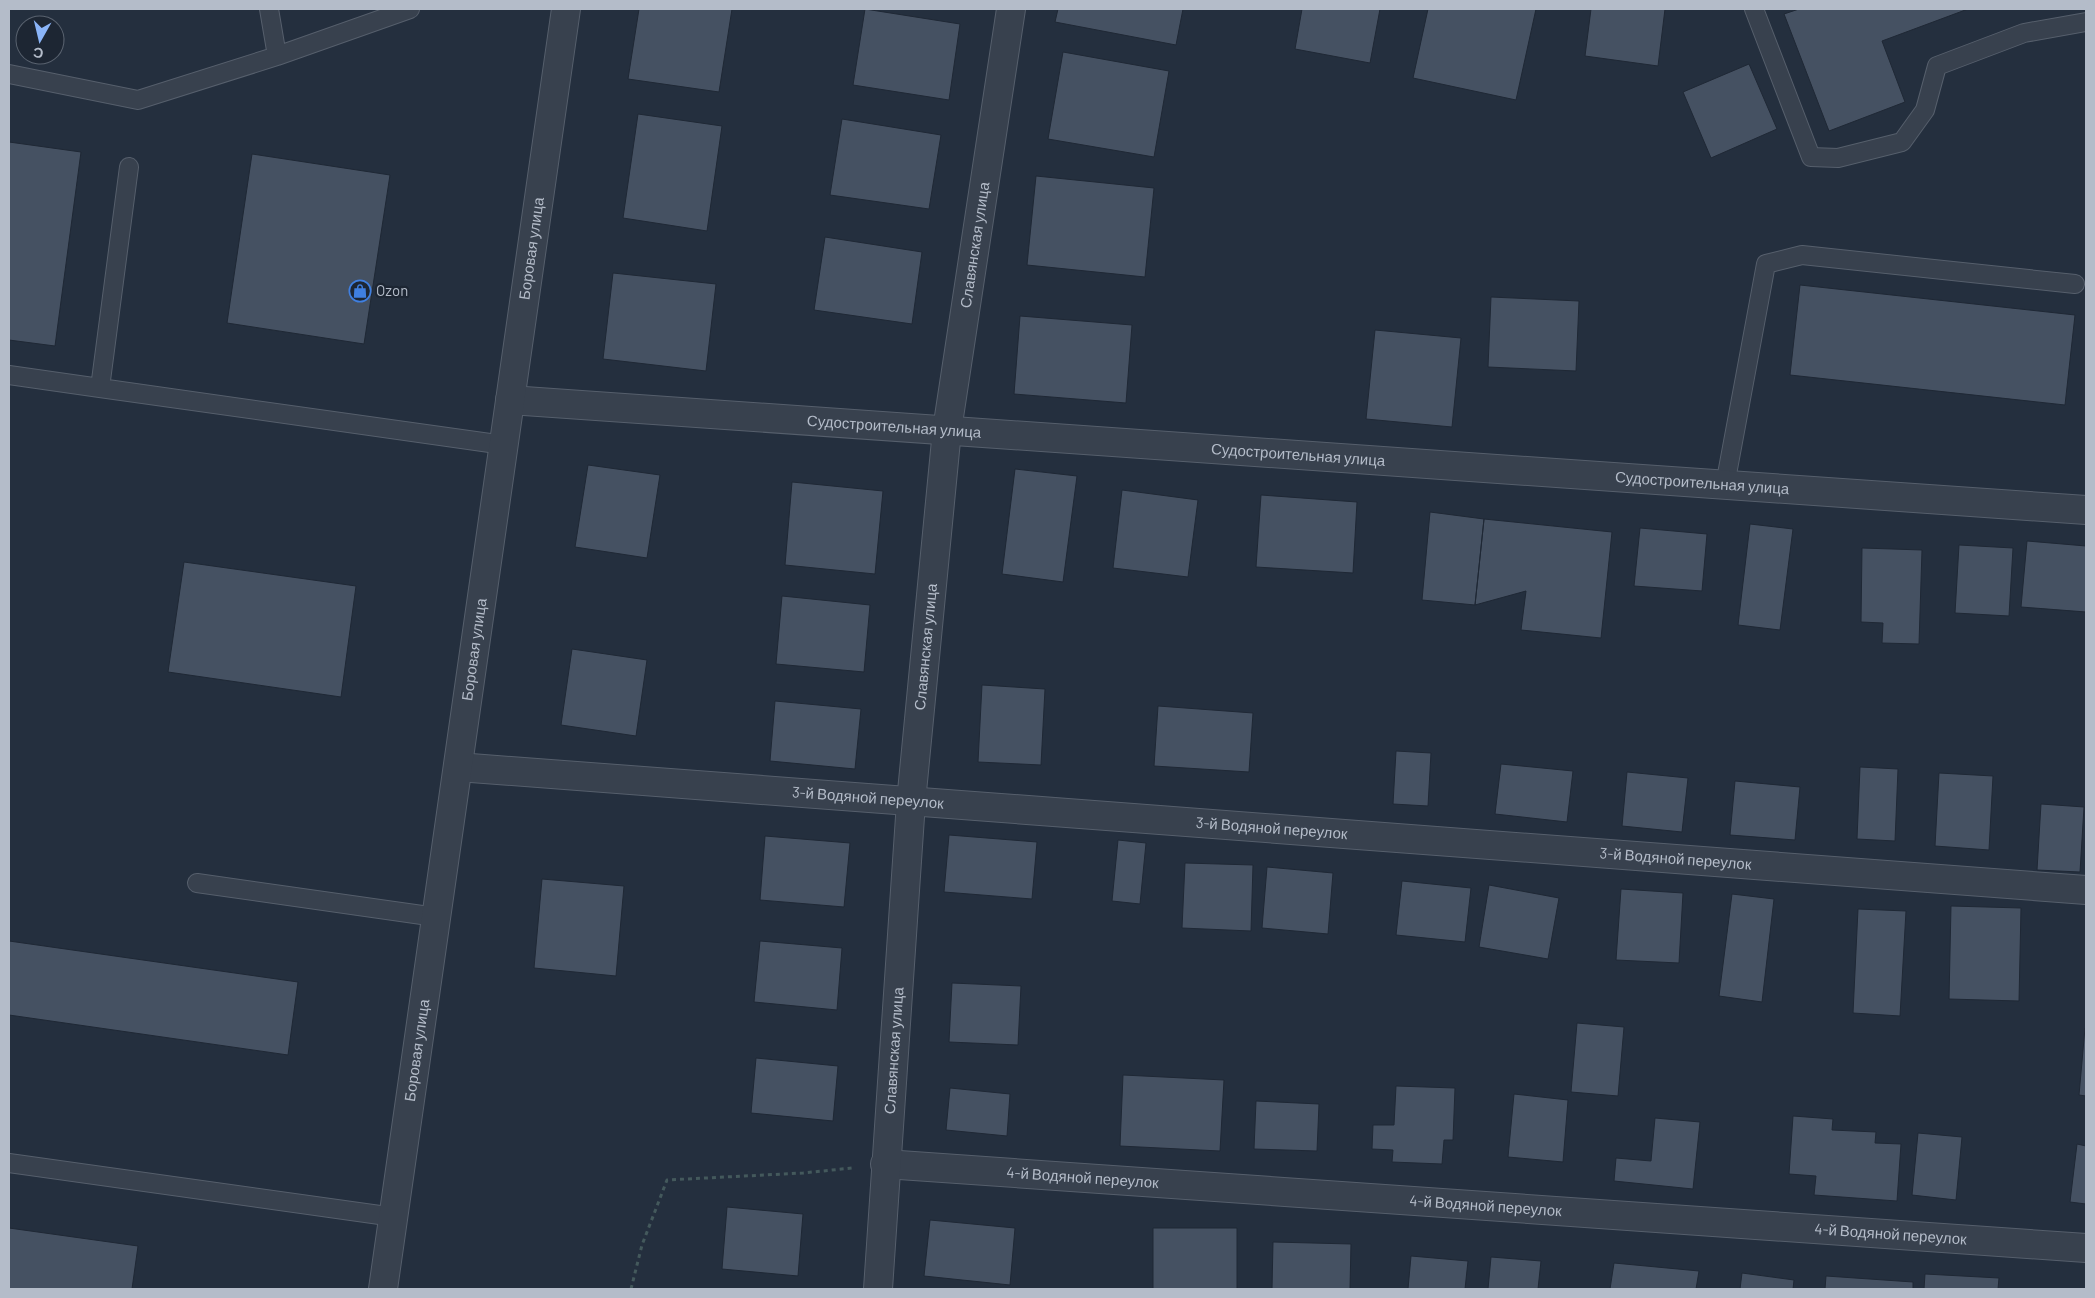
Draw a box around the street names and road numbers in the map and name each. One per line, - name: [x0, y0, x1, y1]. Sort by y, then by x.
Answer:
- street label: Славянская улица: [956, 180, 993, 309]
- street label: Боровая улица: [515, 195, 547, 301]
- street label: Судостроительная улица: [806, 411, 983, 441]
- street label: Судостроительная улица: [1210, 439, 1387, 469]
- street label: Судостроительная улица: [1614, 467, 1791, 497]
- street label: Славянская улица: [910, 582, 940, 711]
- street label: Боровая улица: [457, 596, 490, 702]
- street label: 3-й Водяной переулок: [791, 782, 945, 812]
- street label: 3-й Водяной переулок: [1195, 813, 1349, 842]
- street label: 3-й Водяной переулок: [1599, 843, 1753, 873]
- street label: Славянская улица: [880, 986, 906, 1115]
- street label: Боровая улица: [400, 997, 432, 1103]
- street label: 4-й Водяной переулок: [1006, 1163, 1160, 1191]
- street label: 4-й Водяной переулок: [1409, 1191, 1563, 1219]
- street label: 4-й Водяной переулок: [1814, 1219, 1968, 1248]

